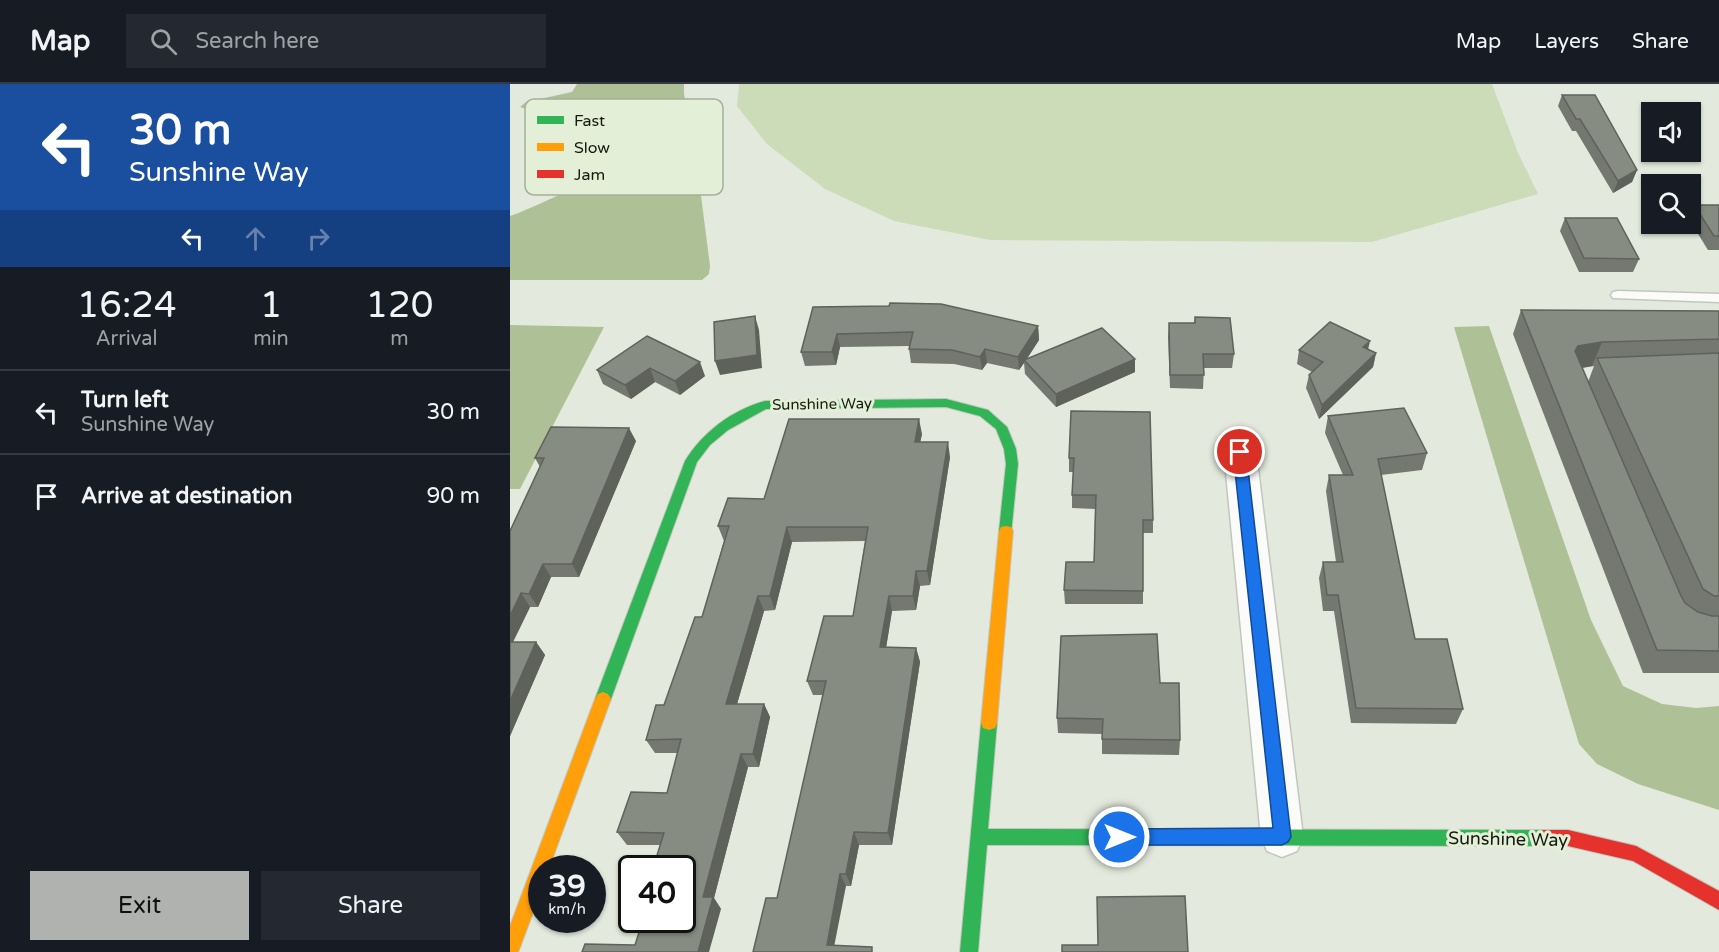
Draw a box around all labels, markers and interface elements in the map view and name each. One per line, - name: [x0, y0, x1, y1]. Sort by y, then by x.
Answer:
- search box: [126, 14, 546, 68]
- text: Map: [30, 24, 90, 58]
- icon: search: [147, 25, 180, 58]
- text: Search here: [195, 28, 319, 54]
- text: Map: [1456, 29, 1501, 54]
- text: Layers: [1534, 29, 1599, 54]
- text: Share: [1632, 29, 1689, 54]
- legend: [525, 99, 723, 195]
- map controls: [1641, 102, 1701, 234]
- button: sound: [1641, 102, 1701, 162]
- text: 30 m: [129, 105, 231, 156]
- icon: left: [30, 108, 108, 186]
- text: Fast: [574, 111, 605, 131]
- text: Slow: [574, 138, 610, 158]
- text: Sunshine Way: [129, 156, 309, 189]
- text: Jam: [574, 165, 605, 185]
- button: search: [1641, 174, 1701, 234]
- icon: left: [176, 222, 209, 255]
- icon: ahead: [239, 222, 272, 255]
- icon: right: [302, 222, 335, 255]
- text: 16:24: [77, 284, 177, 327]
- text: 1: [260, 284, 282, 327]
- text: 120: [365, 284, 433, 327]
- text: Arrival: [96, 327, 158, 351]
- text: min: [253, 327, 289, 351]
- text: m: [390, 327, 409, 351]
- text: Turn left: [81, 387, 169, 413]
- street label: Sunshine Way: [772, 394, 872, 414]
- icon: left: [30, 396, 63, 429]
- text: 30 m: [426, 399, 480, 425]
- text: Sunshine Way: [81, 413, 214, 437]
- pin: [1214, 426, 1265, 477]
- icon: arrive: [1223, 435, 1256, 468]
- icon: arrive: [30, 480, 63, 513]
- text: Arrive at destination: [81, 483, 292, 509]
- text: 90 m: [426, 483, 480, 509]
- position arrow: [1087, 805, 1151, 869]
- street label: Sunshine Way: [1448, 827, 1568, 851]
- speed limit sign: 40: [618, 855, 696, 933]
- text: 39: [548, 868, 586, 905]
- button: Exit: [30, 871, 249, 940]
- button: Share: [261, 871, 480, 940]
- text: km/h: [548, 900, 586, 918]

